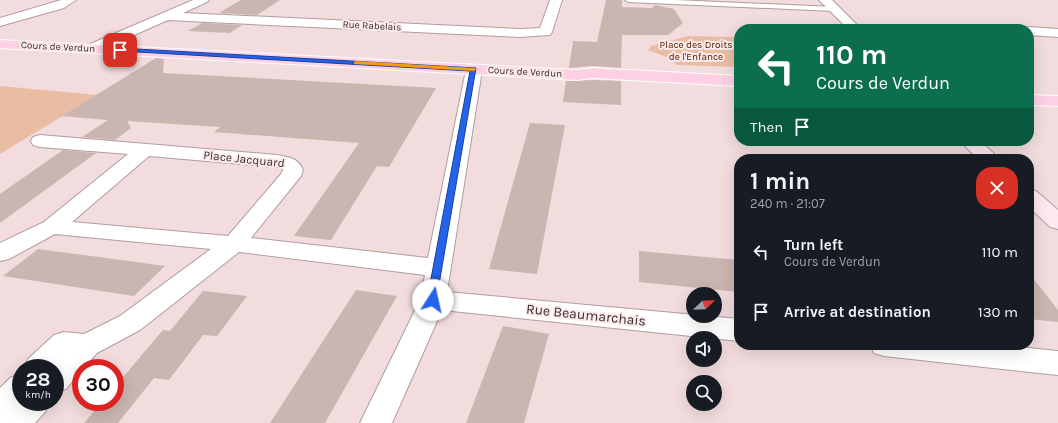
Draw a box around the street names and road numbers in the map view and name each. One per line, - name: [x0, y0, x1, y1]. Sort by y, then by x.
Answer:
- street label: Rue Rabelais: [342, 18, 402, 34]
- street label: Cours de Verdun: [21, 39, 95, 55]
- street label: Cours de Verdun: [488, 64, 562, 80]
- street label: Place Jacquard: [203, 148, 285, 170]
- street label: Rue Beaumarchais: [525, 300, 647, 330]

